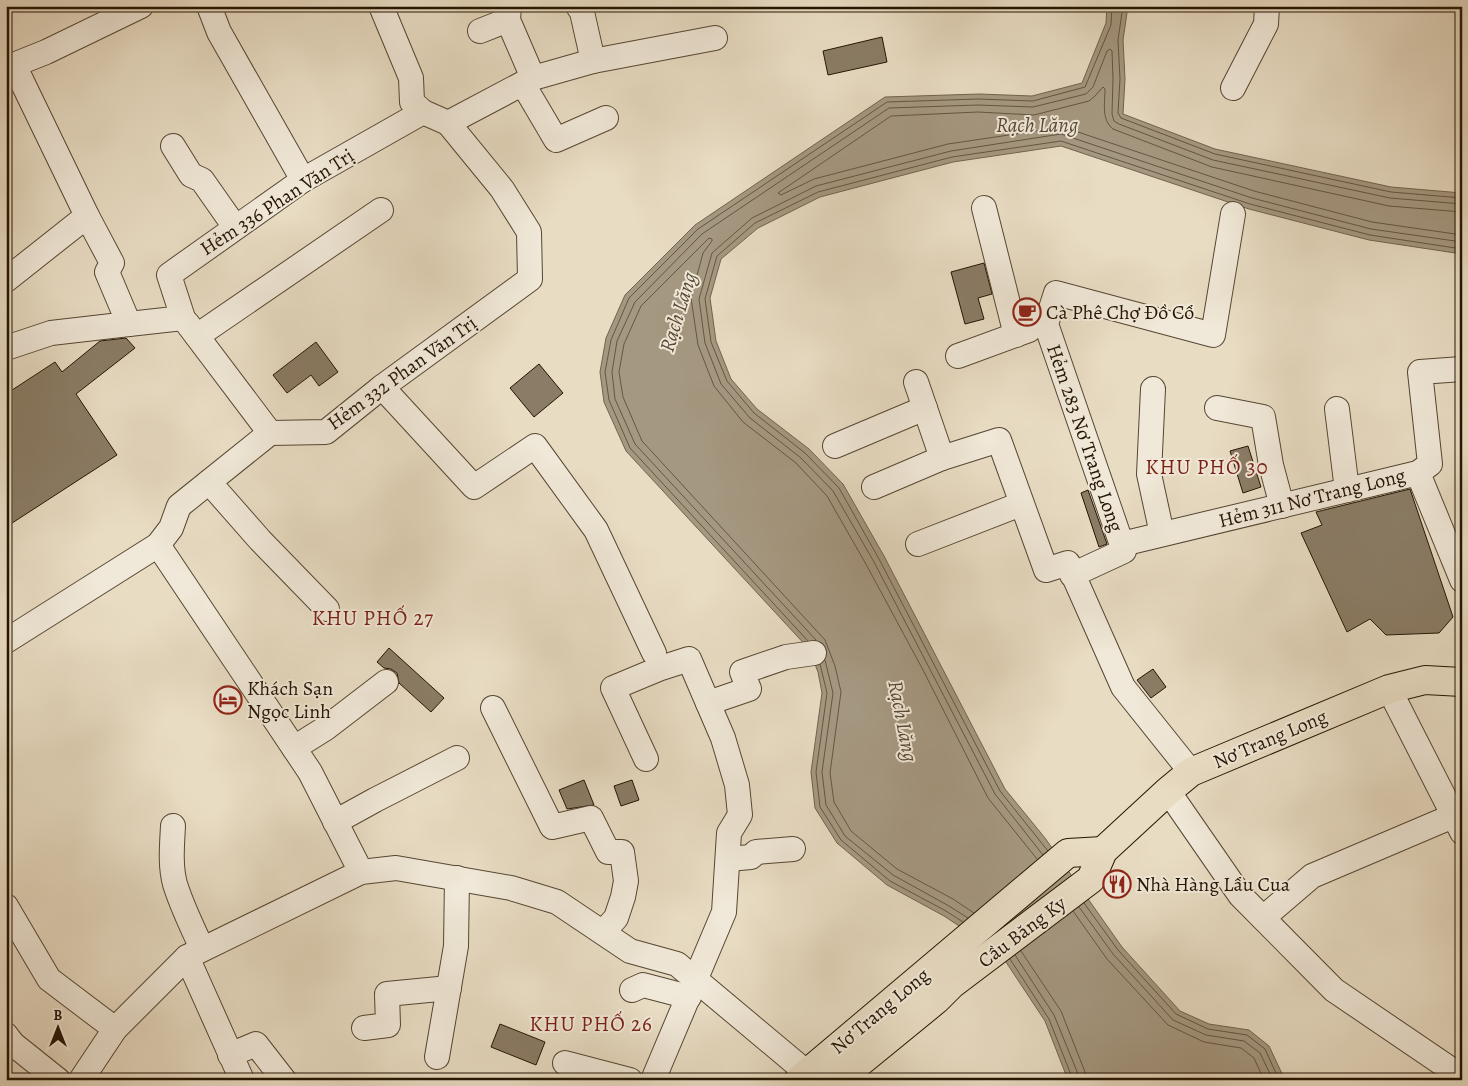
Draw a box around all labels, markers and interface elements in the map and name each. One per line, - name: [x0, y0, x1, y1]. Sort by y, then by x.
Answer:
- water label: Rạch Lăng: [996, 111, 1079, 139]
- street label: Hẻm 336 Phan Văn Trị: [195, 142, 359, 262]
- water label: Rạch Lăng: [653, 268, 704, 355]
- cafe icon: Cà Phê Chợ Đồ Cổ: [1012, 297, 1042, 327]
- place label: Cà Phê Chợ Đồ Cổ: [1046, 299, 1194, 326]
- street label: Hẻm 332 Phan Văn Trị: [322, 310, 482, 436]
- street label: Hẻm 283 Nơ Trang Long: [1040, 340, 1130, 536]
- district label: KHU PHỐ 30: [1145, 453, 1269, 481]
- street label: Hẻm 311 Nơ Trang Long: [1216, 462, 1408, 534]
- district label: KHU PHỐ 27: [312, 604, 434, 632]
- place label: Khách Sạn Ngọc Linh: [247, 675, 333, 725]
- water label: Rạch Lăng: [881, 678, 925, 765]
- hotel icon: Khách Sạn Ngọc Linh: [213, 685, 243, 715]
- street label: Nơ Trang Long: [1209, 703, 1331, 775]
- restaurant icon: Nhà Hàng Lẩu Cua: [1102, 869, 1132, 899]
- place label: Nhà Hàng Lẩu Cua: [1136, 871, 1291, 898]
- street label: Cầu Băng Ky: [972, 889, 1072, 974]
- street label: Nơ Trang Long: [825, 962, 935, 1060]
- north arrow: [32, 1004, 82, 1054]
- text: B: [54, 1006, 63, 1025]
- district label: KHU PHỐ 26: [529, 1010, 653, 1038]

